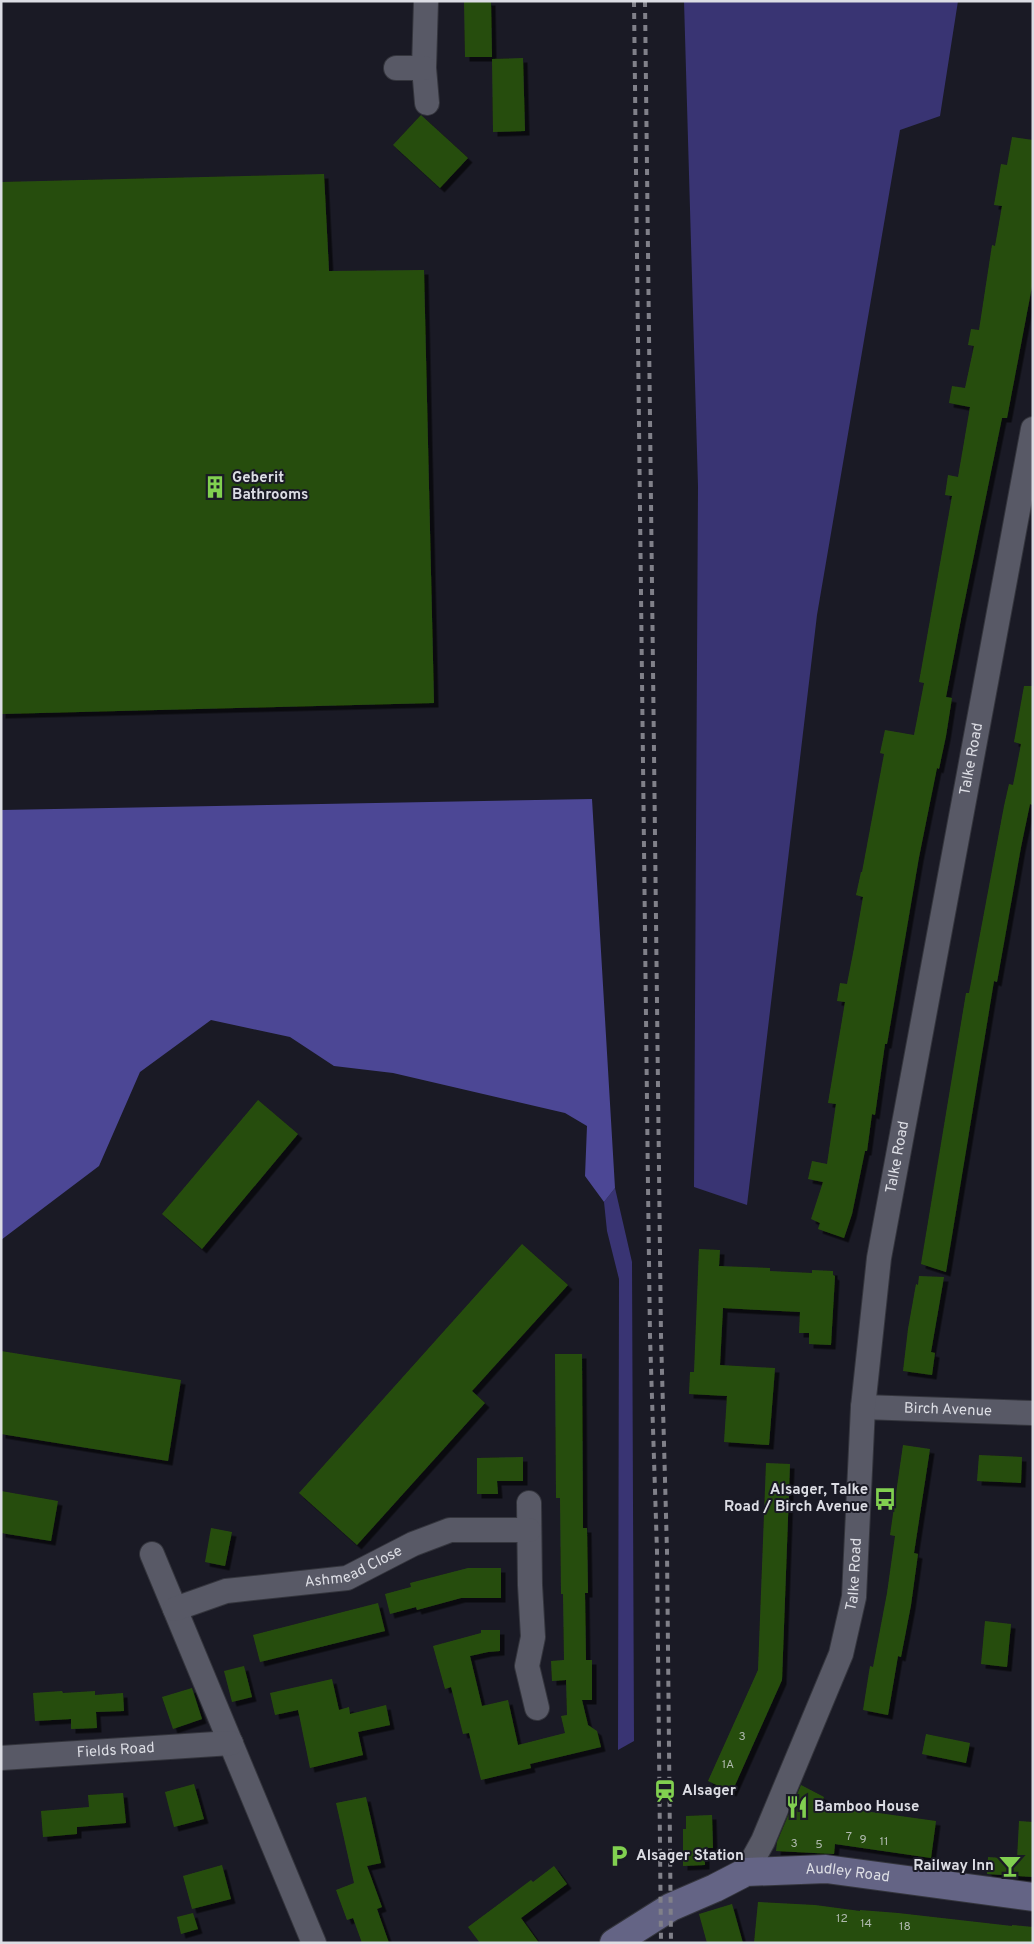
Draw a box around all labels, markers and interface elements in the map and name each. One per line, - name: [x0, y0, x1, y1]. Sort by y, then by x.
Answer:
- place label: Geberit Bathrooms: [232, 469, 308, 505]
- building icon: Geberit Bathrooms: [202, 474, 228, 500]
- street label: Talke Road: [956, 721, 988, 797]
- street label: Talke Road: [882, 1119, 914, 1195]
- street label: Birch Avenue: [904, 1399, 992, 1421]
- place label: Alsager, Talke Road / Birch Avenue: [724, 1481, 868, 1517]
- bus stop icon: Alsager, Talke Road / Birch Avenue: [872, 1486, 898, 1512]
- street label: Talke Road: [842, 1537, 866, 1613]
- street label: Ashmead Close: [304, 1542, 406, 1592]
- house number: 3: [738, 1729, 746, 1745]
- street label: Fields Road: [76, 1738, 155, 1763]
- house number: 1A: [722, 1757, 734, 1773]
- station icon: Alsager: [652, 1778, 678, 1804]
- place label: Alsager: [682, 1782, 737, 1801]
- restaurant icon: Bamboo House: [784, 1794, 810, 1820]
- place label: Bamboo House: [814, 1798, 919, 1817]
- house number: 7: [846, 1829, 852, 1845]
- house number: 9: [859, 1832, 867, 1848]
- house number: 11: [880, 1834, 888, 1850]
- house number: 3: [790, 1836, 798, 1852]
- house number: 5: [815, 1837, 823, 1853]
- parking icon: Alsager Station: [606, 1843, 632, 1869]
- place label: Alsager Station: [636, 1847, 744, 1866]
- bar icon: Railway Inn: [997, 1853, 1023, 1879]
- place label: Railway Inn: [913, 1857, 994, 1876]
- street label: Audley Road: [805, 1859, 891, 1887]
- house number: 12: [836, 1911, 848, 1927]
- house number: 14: [860, 1916, 872, 1932]
- house number: 18: [899, 1919, 911, 1935]

